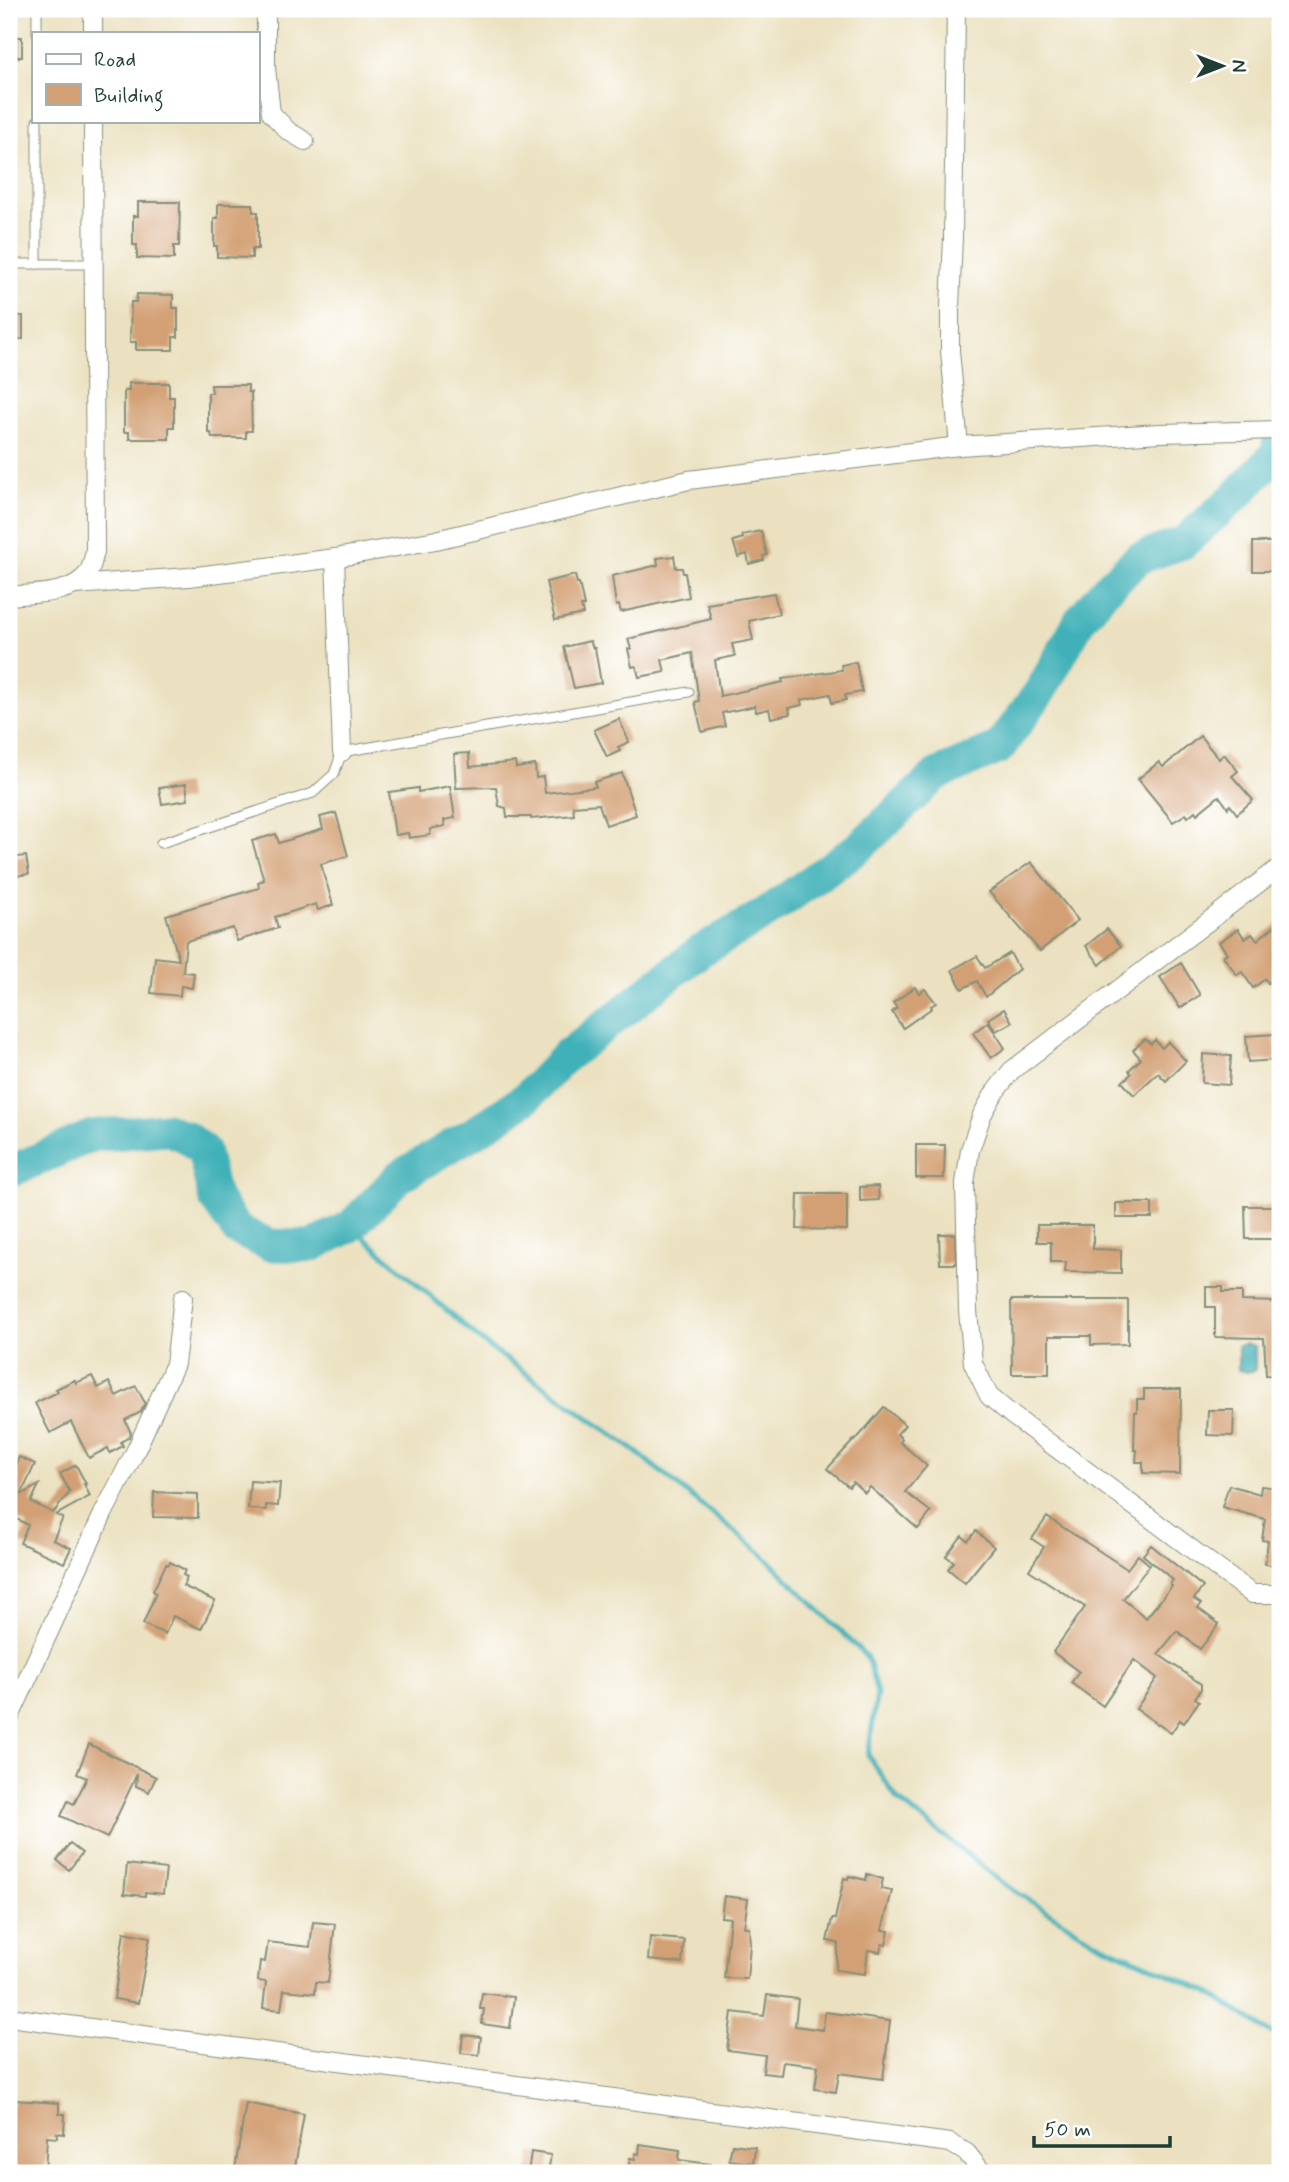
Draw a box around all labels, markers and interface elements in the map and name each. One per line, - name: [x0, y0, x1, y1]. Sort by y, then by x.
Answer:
- legend: [32, 32, 259, 122]
- north arrow: [1188, 32, 1258, 102]
- text: Road: [94, 46, 136, 74]
- text: N: [1225, 60, 1250, 72]
- text: Building: [94, 82, 164, 112]
- scale bar: [1034, 2105, 1170, 2149]
- text: 50 m: [1044, 2116, 1091, 2144]

